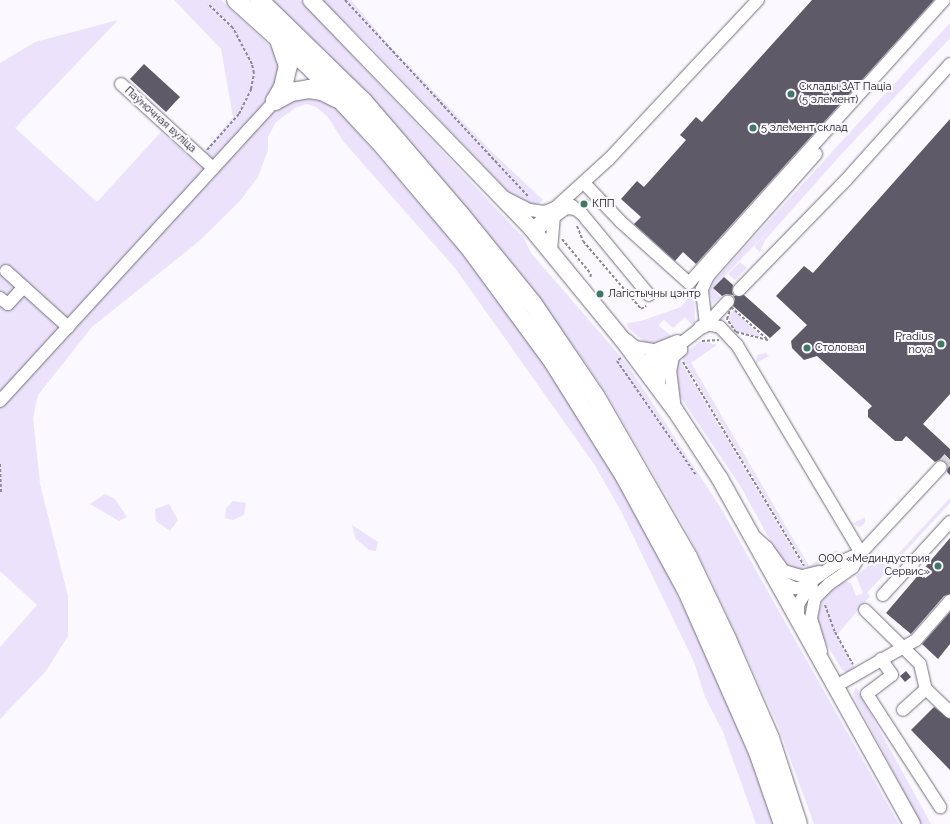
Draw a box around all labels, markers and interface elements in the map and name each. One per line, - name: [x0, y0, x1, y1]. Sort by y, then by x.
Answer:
- place label: Склады ЗАТ Паціа (5 элемент): [799, 81, 892, 107]
- street label: Паўночная вуліца: [121, 84, 199, 156]
- marker: Склады ЗАТ Паціа (5 элемент): [786, 89, 796, 99]
- place label: 5 элемент склад: [761, 121, 848, 135]
- marker: 5 элемент склад: [748, 123, 758, 133]
- place label: КПП: [592, 197, 615, 211]
- marker: КПП: [579, 199, 589, 209]
- place label: Лагістычны цэнтр: [608, 287, 701, 301]
- marker: Лагістычны цэнтр: [595, 289, 605, 299]
- place label: Pradius nova: [895, 331, 933, 357]
- marker: Pradius nova: [936, 339, 946, 349]
- place label: Столовая: [815, 341, 865, 355]
- marker: Столовая: [802, 343, 812, 353]
- place label: ООО «Мединдустрия Сервис»: [818, 553, 930, 579]
- marker: ООО «Мединдустрия Сервис»: [933, 561, 943, 571]

